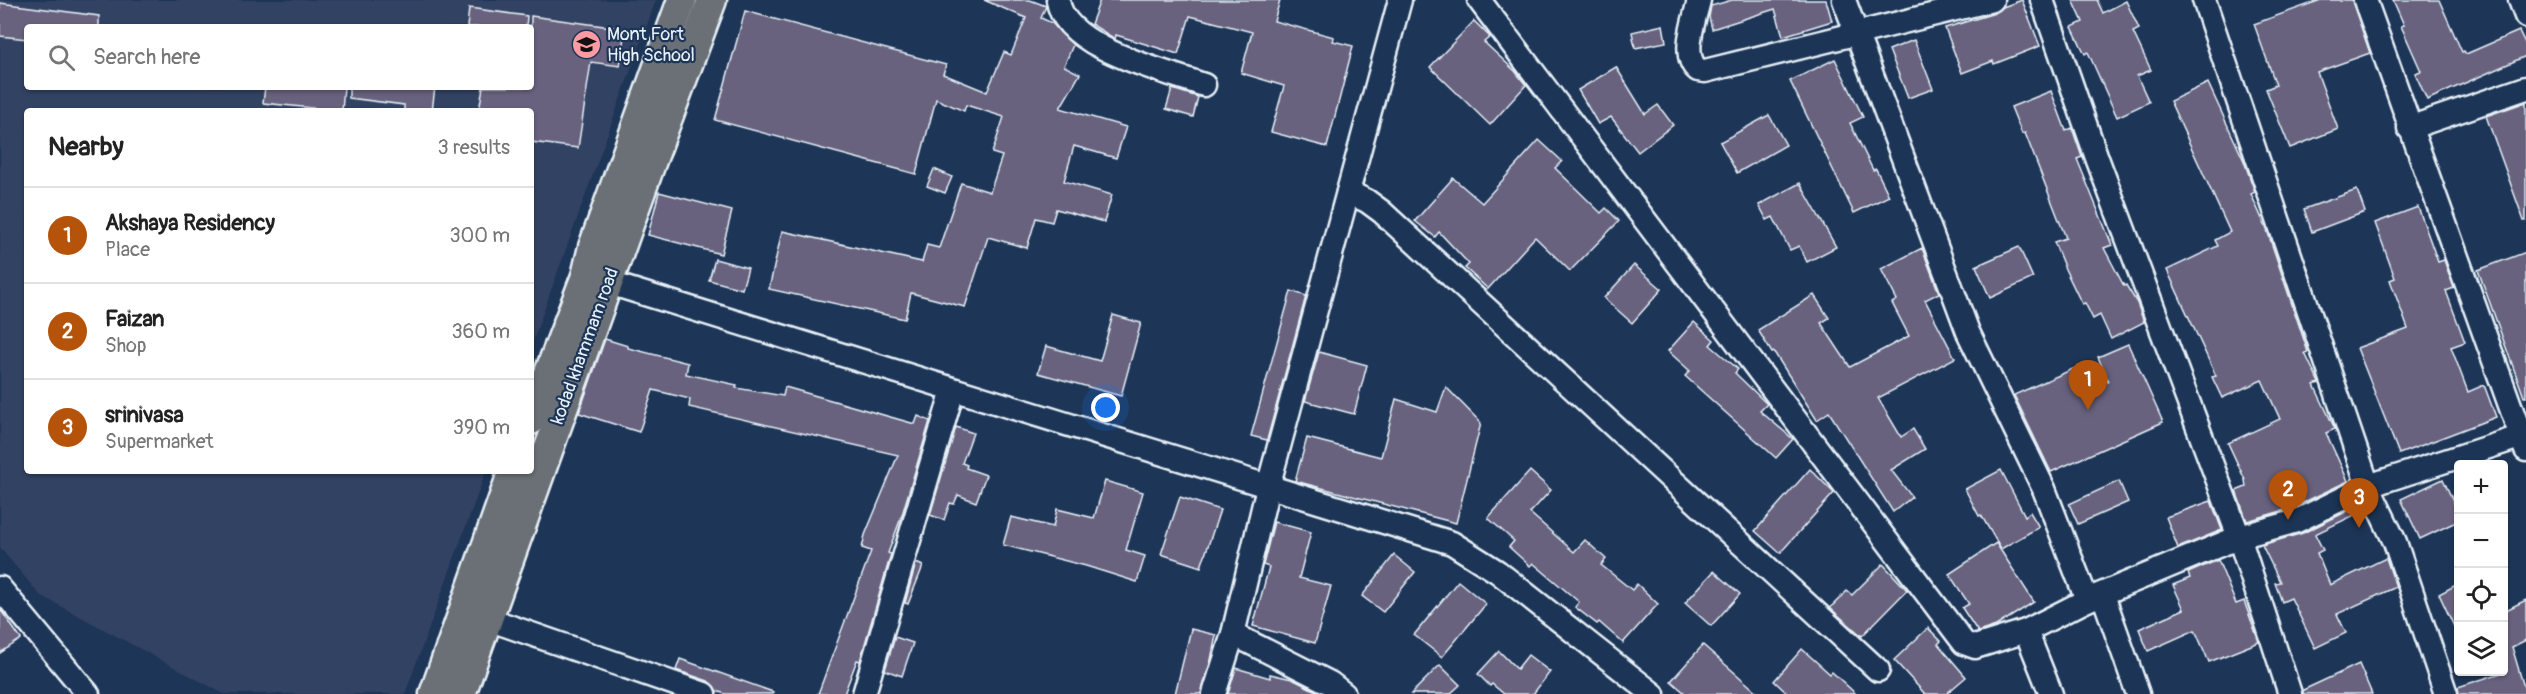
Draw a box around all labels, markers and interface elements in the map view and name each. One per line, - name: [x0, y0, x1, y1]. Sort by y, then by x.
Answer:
- place label: Mont Fort High School: [607, 23, 695, 67]
- search box: [24, 24, 534, 90]
- school or university icon: Mont Fort High School: [570, 28, 602, 60]
- icon: search: [45, 41, 78, 74]
- text: Search here: [93, 43, 200, 71]
- text: Nearby: [48, 131, 124, 163]
- text: 3 results: [438, 135, 510, 160]
- text: Akshaya Residency: [105, 209, 275, 237]
- text: 1: [64, 223, 71, 248]
- text: 300 m: [449, 223, 510, 248]
- text: Place: [105, 237, 150, 262]
- street label: kodad khammam road: [546, 265, 624, 427]
- text: Faizan: [105, 305, 165, 333]
- text: 2: [62, 319, 73, 344]
- text: 360 m: [451, 319, 510, 344]
- text: Shop: [105, 333, 146, 358]
- pin: 1: [2068, 360, 2108, 410]
- your location: [1091, 393, 1120, 422]
- text: srinivasa: [105, 401, 184, 429]
- text: 3: [62, 415, 73, 440]
- text: 390 m: [453, 415, 510, 440]
- text: Supermarket: [105, 429, 214, 454]
- map controls: [2454, 460, 2508, 676]
- button: +: [2454, 460, 2508, 514]
- pin: 2: [2268, 470, 2308, 520]
- pin: 3: [2340, 478, 2378, 528]
- button: −: [2454, 514, 2508, 568]
- button: locate: [2454, 568, 2508, 622]
- button: layers: [2454, 622, 2508, 676]

